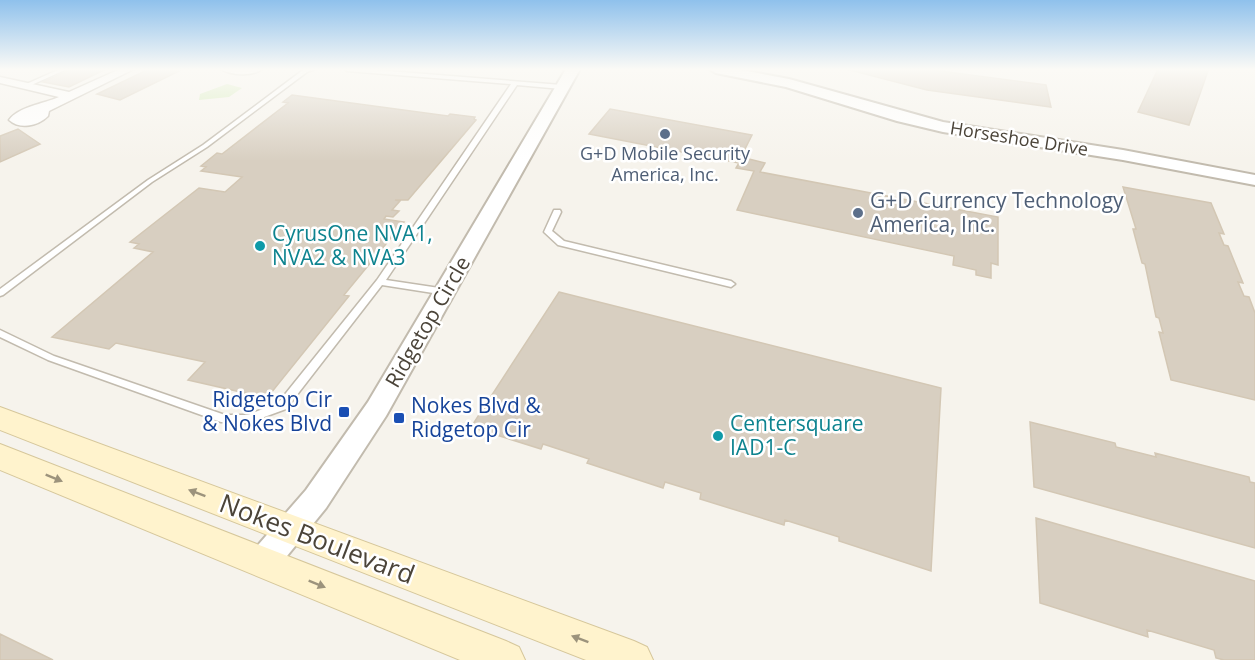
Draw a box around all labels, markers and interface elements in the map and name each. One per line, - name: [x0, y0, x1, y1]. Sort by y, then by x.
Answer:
- street label: Horseshoe Drive: [948, 115, 1090, 161]
- marker: G+D Mobile Security America, Inc.: [658, 127, 672, 141]
- place label: G+D Mobile Security America, Inc.: [580, 141, 751, 186]
- place label: G+D Currency Technology America, Inc.: [870, 186, 1124, 238]
- marker: G+D Currency Technology America, Inc.: [851, 206, 865, 220]
- place label: CyrusOne NVA1, NVA2 & NVA3: [272, 219, 433, 271]
- marker: CyrusOne NVA1, NVA2 & NVA3: [253, 239, 267, 253]
- street label: Ridgetop Circle: [378, 251, 476, 392]
- place label: Ridgetop Cir & Nokes Blvd: [202, 385, 332, 437]
- place label: Nokes Blvd & Ridgetop Cir: [411, 391, 541, 443]
- marker: Ridgetop Cir & Nokes Blvd: [337, 405, 351, 419]
- place label: Centersquare IAD1-C: [730, 409, 864, 461]
- marker: Nokes Blvd & Ridgetop Cir: [392, 411, 406, 425]
- marker: Centersquare IAD1-C: [711, 429, 725, 443]
- one-way arrow: [46, 473, 64, 483]
- street label: Nokes Boulevard: [215, 484, 420, 592]
- one-way arrow: [188, 488, 206, 497]
- one-way arrow: [308, 580, 326, 589]
- one-way arrow: [570, 634, 588, 644]

